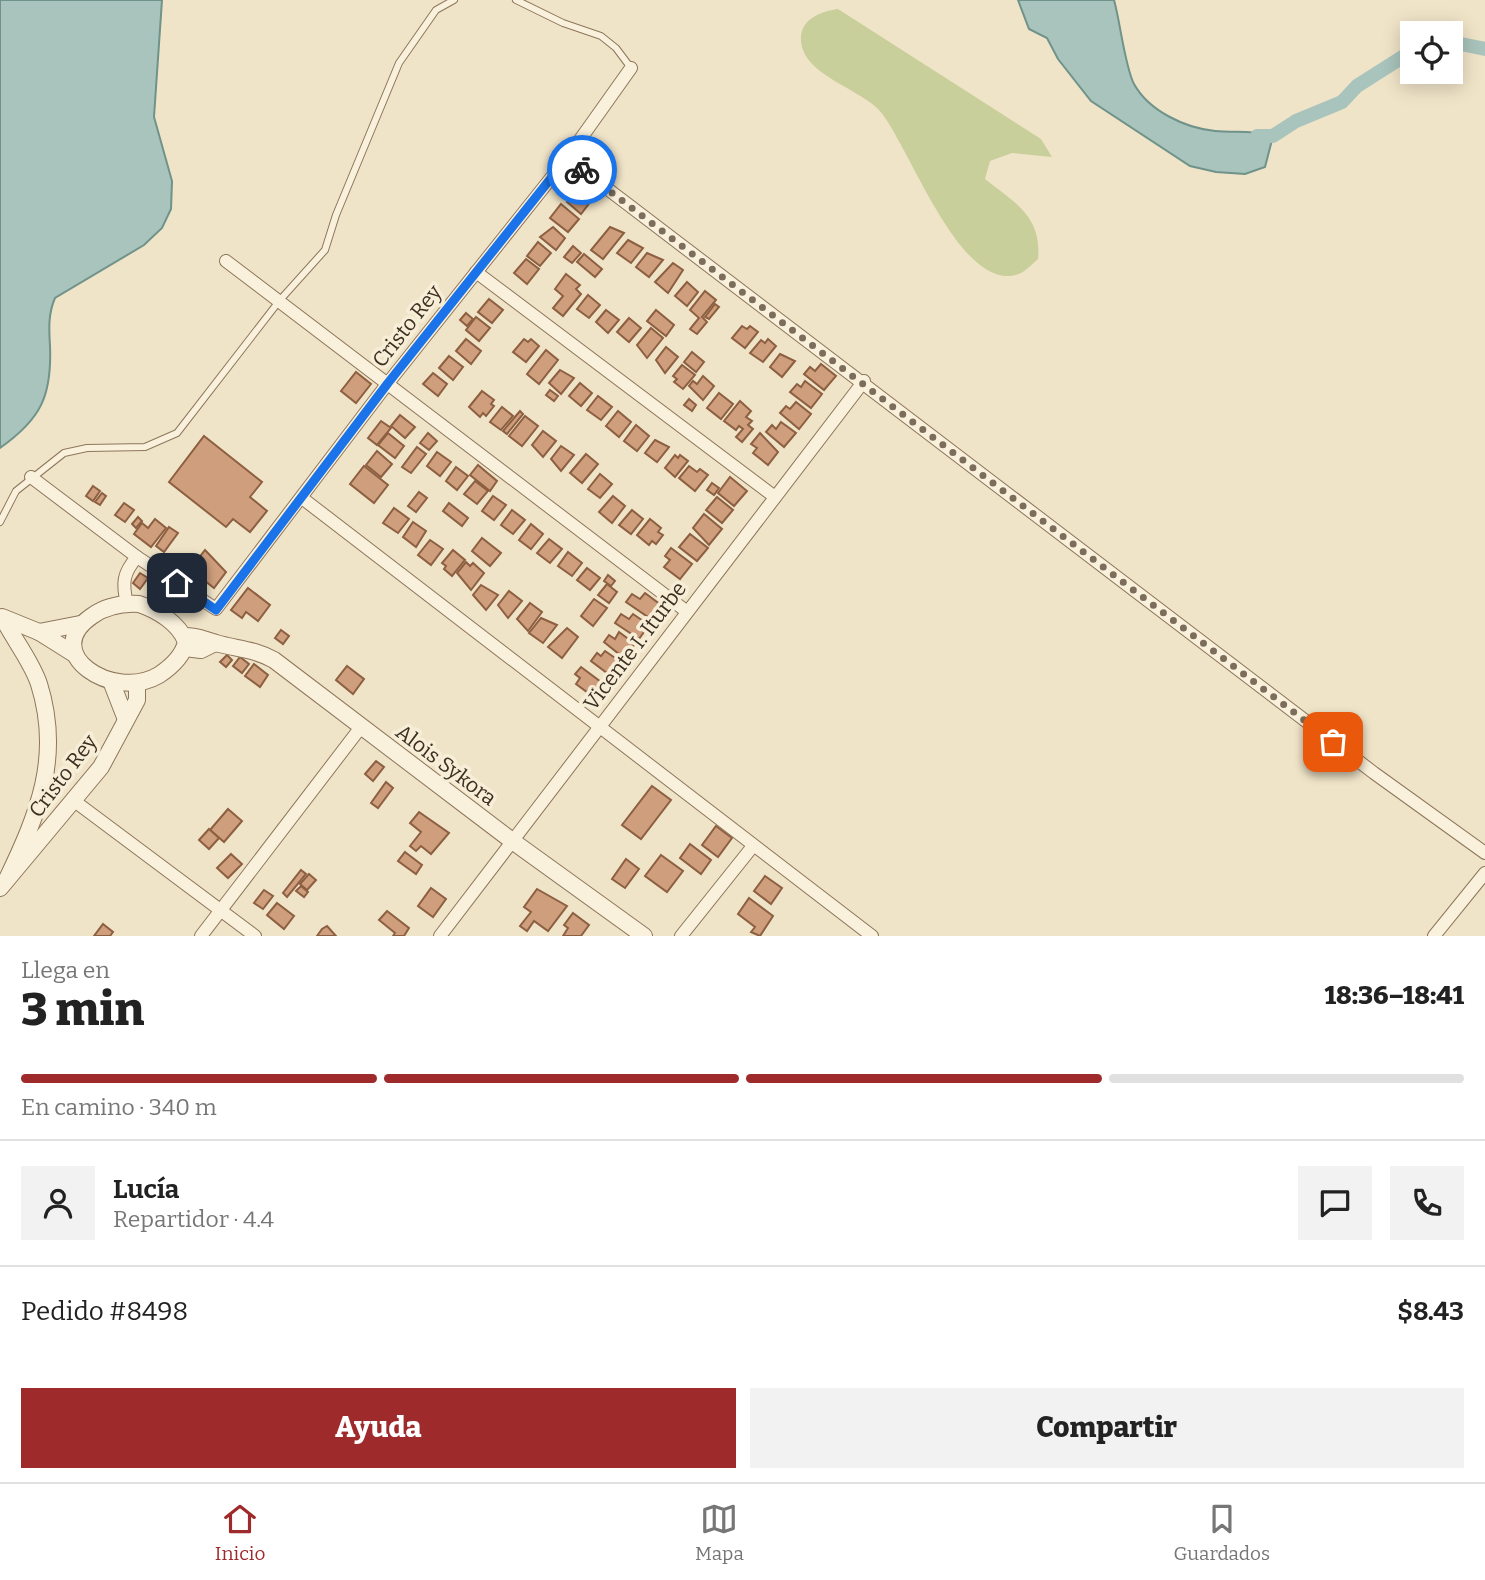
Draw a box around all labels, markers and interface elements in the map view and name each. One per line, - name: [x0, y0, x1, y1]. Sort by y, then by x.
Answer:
- map controls: [1400, 21, 1463, 84]
- button: locate: [1400, 21, 1463, 84]
- courier: [547, 135, 617, 205]
- icon: bike: [563, 151, 601, 189]
- street label: Cristo Rey: [367, 279, 448, 372]
- pin: [147, 553, 207, 613]
- icon: home: [158, 564, 196, 602]
- street label: Vicente I. Iturbe: [578, 576, 692, 716]
- pin: [1303, 712, 1363, 772]
- street label: Alois Sykora: [391, 719, 502, 812]
- icon: bag: [1314, 723, 1352, 761]
- street label: Cristo Rey: [23, 729, 103, 823]
- text: Llega en: [21, 956, 110, 984]
- text: 18:36–18:41: [1324, 980, 1464, 1011]
- text: 3 min: [21, 982, 144, 1037]
- text: En camino · 340 m: [21, 1093, 217, 1121]
- button: person: [21, 1166, 95, 1240]
- button: chat: [1298, 1166, 1372, 1240]
- button: phone: [1390, 1166, 1464, 1240]
- text: Lucía: [113, 1174, 179, 1205]
- text: Repartidor · 4.4: [113, 1205, 274, 1233]
- text: Pedido #8498: [21, 1296, 188, 1327]
- text: $8.43: [1397, 1296, 1464, 1327]
- button: Ayuda: [21, 1388, 736, 1468]
- button: Compartir: [750, 1388, 1464, 1468]
- tab: Inicio: [215, 1500, 265, 1565]
- tab: Mapa: [695, 1500, 744, 1565]
- tab: Guardados: [1174, 1500, 1270, 1565]

